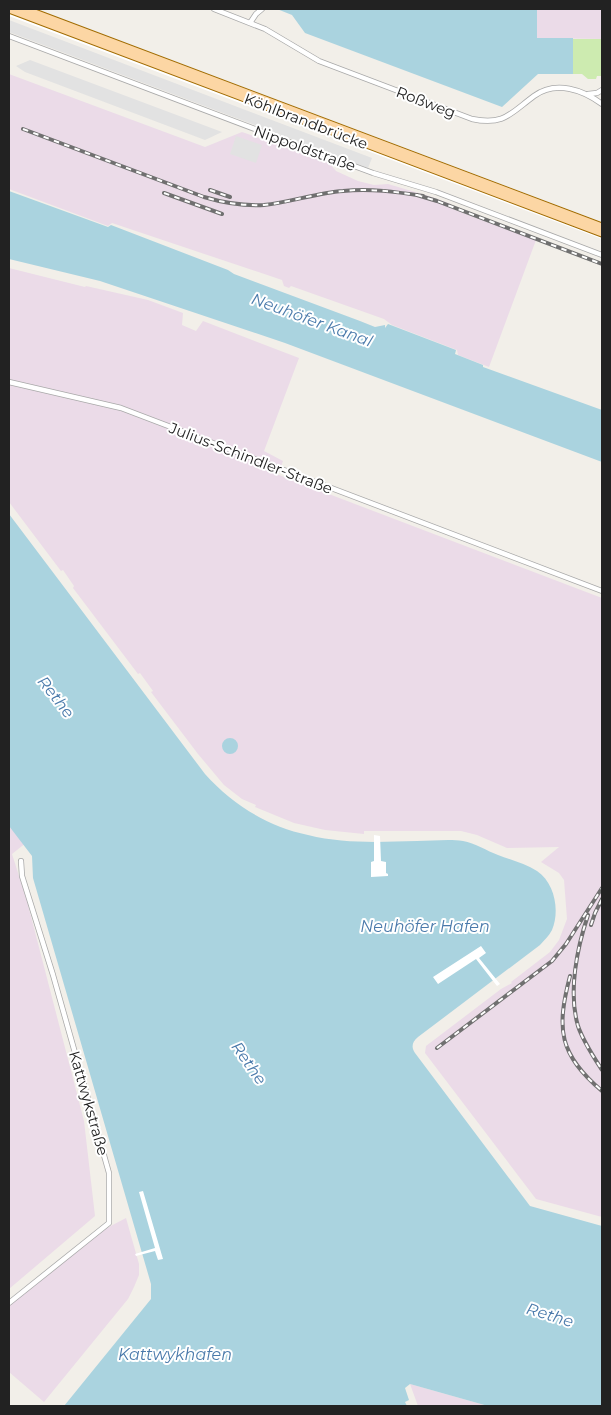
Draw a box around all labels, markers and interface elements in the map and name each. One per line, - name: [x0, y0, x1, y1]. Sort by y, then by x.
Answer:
- street label: Roßweg: [393, 82, 459, 122]
- street label: Köhlbrandbrücke: [241, 89, 371, 153]
- street label: Nippoldstraße: [252, 121, 358, 175]
- water label: Neuhöfer Kanal: [249, 289, 376, 351]
- street label: Julius-Schindler-Straße: [166, 418, 335, 498]
- water label: Rethe: [34, 672, 78, 722]
- water label: Neuhöfer Hafen: [360, 917, 490, 936]
- water label: Rethe: [227, 1038, 271, 1088]
- street label: Kattwykstraße: [65, 1049, 113, 1157]
- water label: Rethe: [524, 1299, 576, 1331]
- water label: Kattwykhafen: [118, 1345, 232, 1364]

